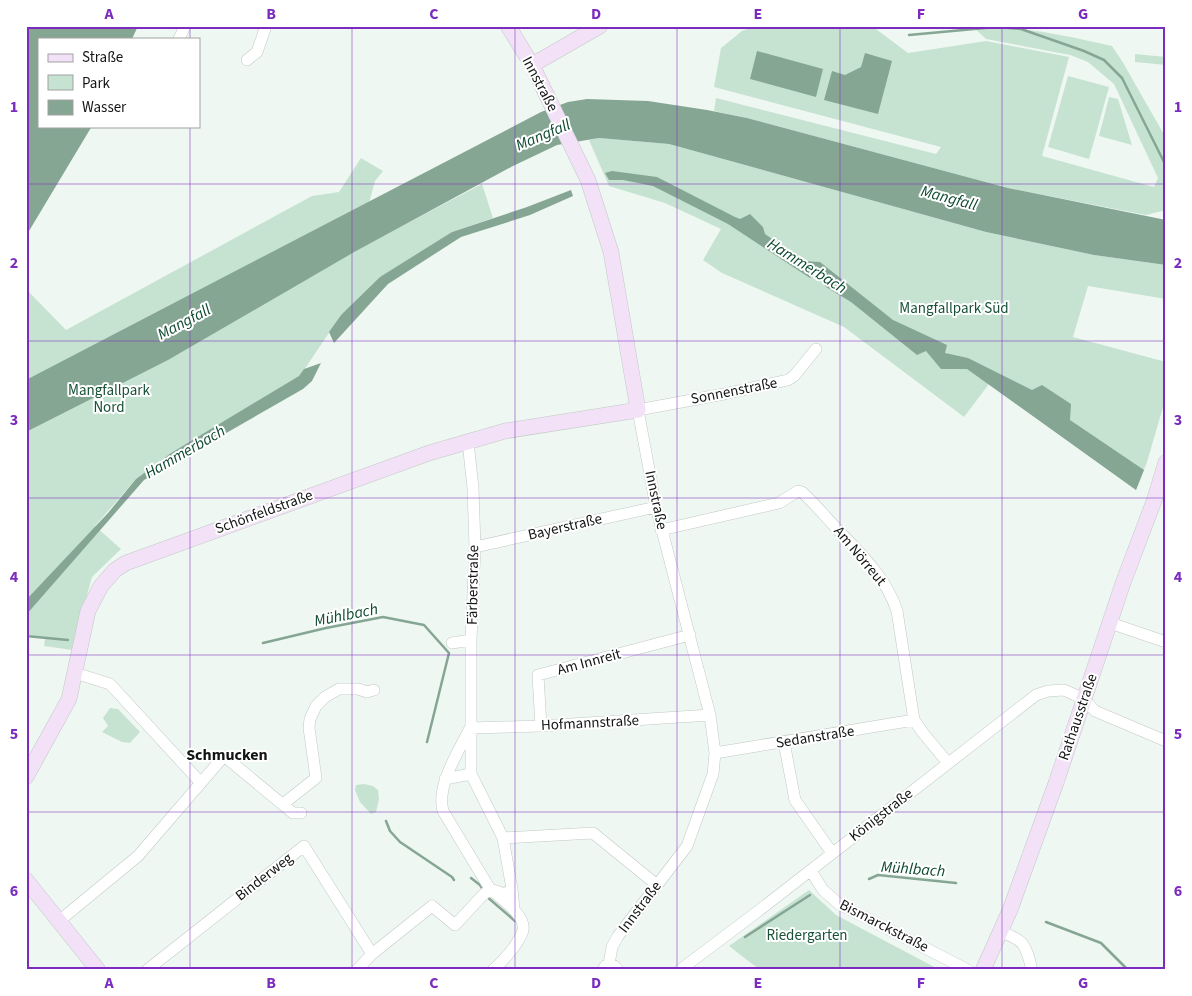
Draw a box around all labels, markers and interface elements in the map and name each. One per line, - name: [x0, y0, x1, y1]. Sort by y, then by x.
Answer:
- text: A: [103, 3, 114, 25]
- text: B: [266, 3, 276, 25]
- text: C: [429, 3, 439, 25]
- text: D: [591, 3, 601, 25]
- text: E: [754, 3, 762, 25]
- text: F: [917, 3, 925, 25]
- text: G: [1078, 3, 1088, 25]
- legend: [38, 38, 200, 128]
- text: Straße: [82, 47, 123, 68]
- street label: Innstraße: [517, 53, 563, 115]
- text: Park: [82, 73, 111, 94]
- text: 1: [10, 96, 18, 118]
- text: 1: [1174, 96, 1182, 118]
- text: Wasser: [82, 97, 127, 118]
- water label: Mangfall: [512, 114, 574, 156]
- water label: Mangfall: [918, 180, 980, 216]
- water label: Hammerbach: [763, 233, 851, 299]
- text: 2: [10, 252, 18, 274]
- text: 2: [1174, 252, 1182, 274]
- park label: Mangfallpark Süd: [899, 298, 1009, 319]
- water label: Mangfall: [153, 299, 215, 345]
- street label: Sonnenstraße: [689, 372, 779, 410]
- park label: Mangfallpark Nord: [68, 380, 150, 418]
- text: 3: [10, 409, 18, 431]
- text: 3: [1174, 409, 1182, 431]
- water label: Hammerbach: [141, 420, 229, 484]
- street label: Innstraße: [640, 469, 672, 531]
- street label: Schönfeldstraße: [212, 485, 316, 539]
- street label: Bayerstraße: [526, 508, 604, 546]
- street label: Am Nörreut: [829, 522, 891, 590]
- street label: Färberstraße: [462, 545, 484, 625]
- text: 4: [10, 566, 19, 588]
- text: 4: [1174, 566, 1183, 588]
- water label: Mühlbach: [312, 598, 380, 632]
- street label: Am Innreit: [555, 643, 623, 681]
- street label: Rathausstraße: [1053, 671, 1103, 763]
- street label: Hofmannstraße: [540, 710, 640, 736]
- street label: Sedanstraße: [774, 720, 856, 754]
- text: 5: [10, 723, 18, 745]
- text: 5: [1174, 723, 1182, 745]
- district label: Schmucken: [186, 744, 268, 766]
- street label: Königstraße: [845, 783, 917, 847]
- street label: Binderweg: [231, 848, 297, 906]
- water label: Mühlbach: [880, 856, 946, 882]
- street label: Innstraße: [614, 877, 666, 937]
- text: 6: [10, 880, 18, 902]
- text: 6: [1174, 880, 1182, 902]
- street label: Bismarckstraße: [836, 894, 932, 958]
- park label: Riedergarten: [766, 925, 848, 946]
- text: A: [103, 972, 114, 994]
- text: B: [266, 972, 276, 994]
- text: C: [429, 972, 439, 994]
- text: D: [591, 972, 601, 994]
- text: E: [754, 972, 762, 994]
- text: F: [917, 972, 925, 994]
- text: G: [1078, 972, 1088, 994]

